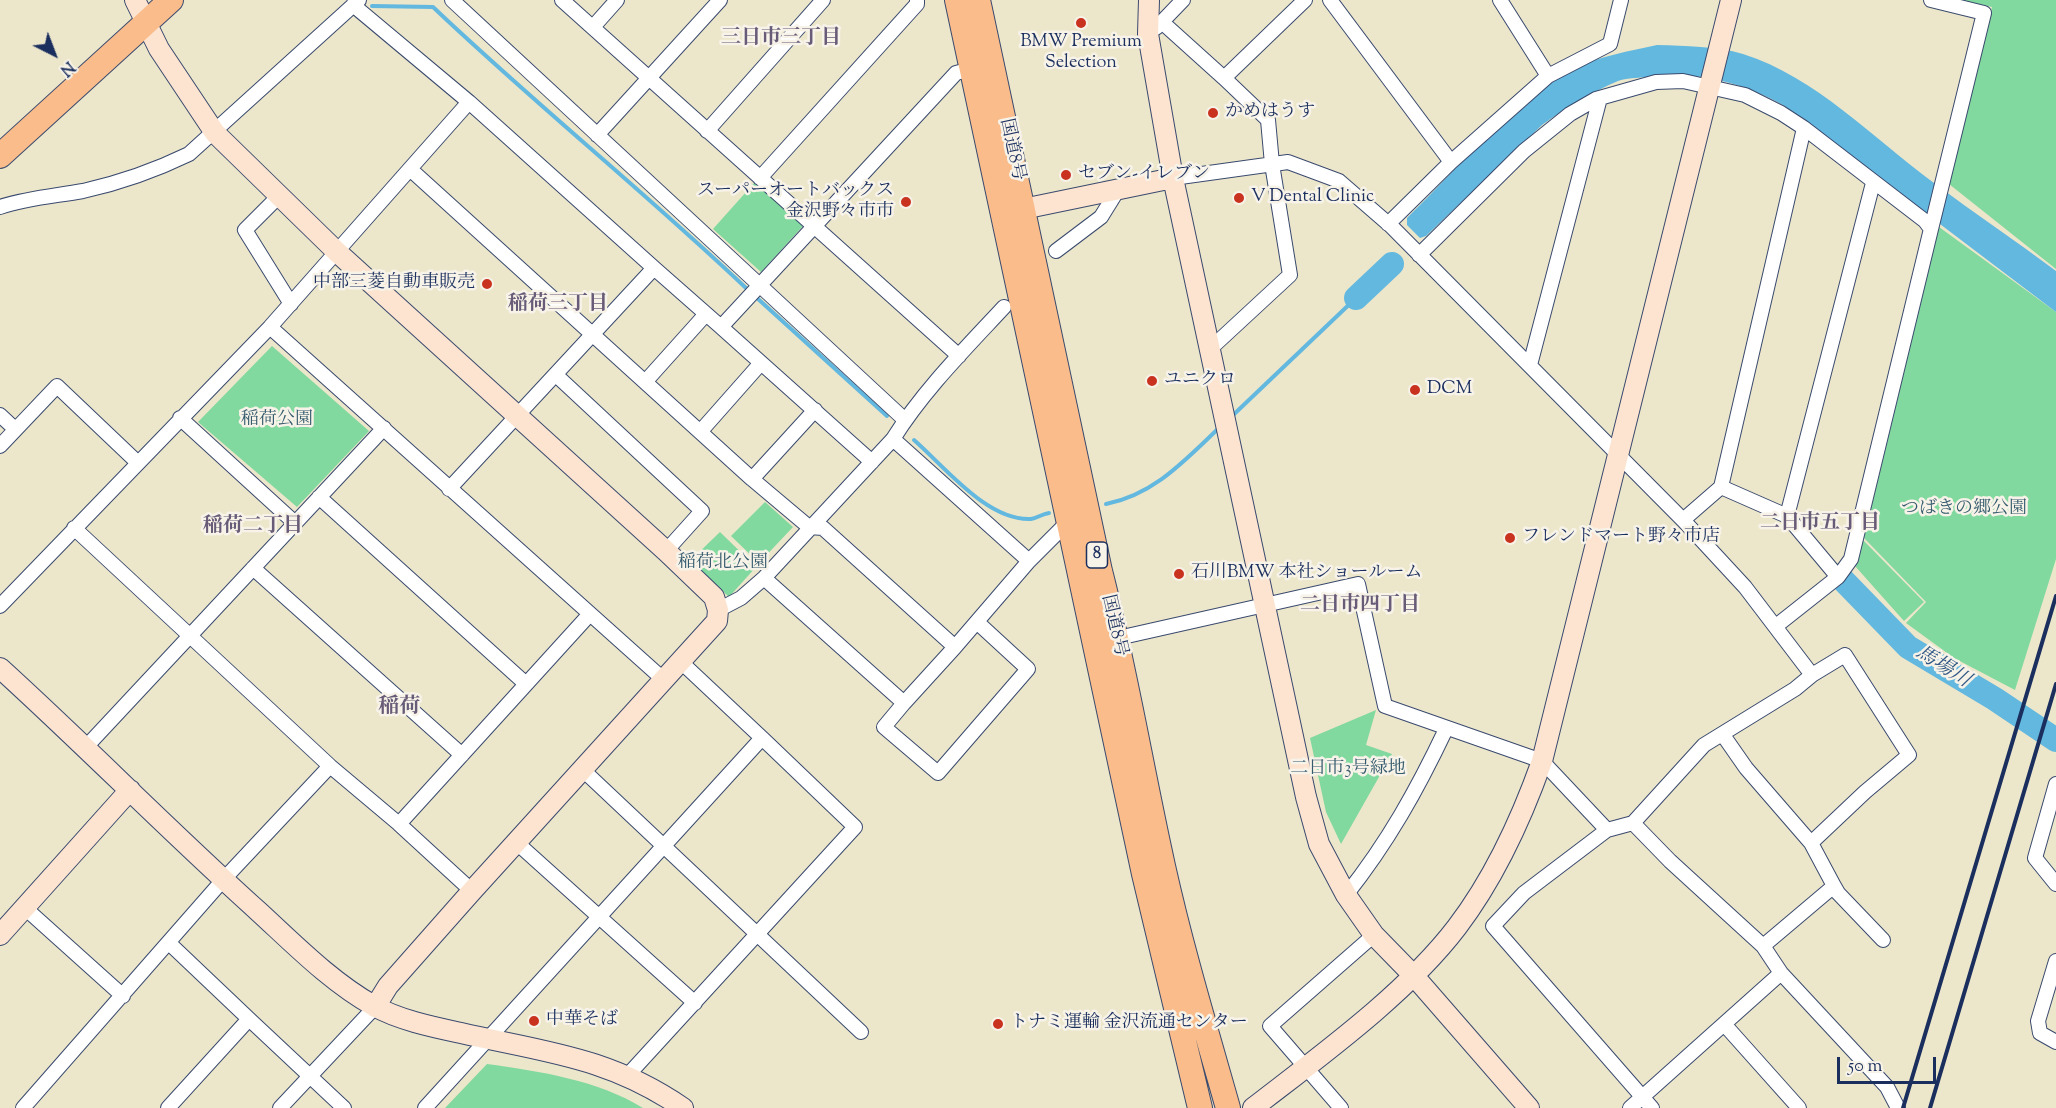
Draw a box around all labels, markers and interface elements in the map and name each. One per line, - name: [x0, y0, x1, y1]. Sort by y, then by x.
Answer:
- marker: BMW Premium Selection: [1074, 16, 1088, 30]
- north arrow: [24, 24, 84, 84]
- district label: 三日市三丁目: [721, 28, 841, 52]
- place label: BMW Premium Selection: [1020, 32, 1142, 74]
- text: N: [54, 55, 79, 81]
- place label: かめはうす: [1225, 102, 1315, 124]
- marker: かめはうす: [1206, 106, 1220, 120]
- street label: 国道8号: [994, 117, 1028, 183]
- place label: セブン-イレブン: [1078, 164, 1210, 186]
- marker: セブン-イレブン: [1059, 168, 1073, 182]
- place label: スーパーオートバックス 金沢野々市市: [697, 181, 894, 224]
- place label: V Dental Clinic: [1251, 187, 1374, 209]
- marker: V Dental Clinic: [1232, 191, 1246, 205]
- marker: スーパーオートバックス 金沢野々市市: [899, 195, 913, 209]
- place label: 中部三菱自動車販売: [313, 273, 475, 295]
- marker: 中部三菱自動車販売: [480, 277, 494, 291]
- district label: 稲荷三丁目: [508, 294, 608, 318]
- place label: ユニクロ: [1164, 370, 1236, 392]
- marker: ユニクロ: [1145, 374, 1159, 388]
- place label: DCM: [1427, 379, 1472, 401]
- marker: DCM: [1408, 383, 1422, 397]
- park label: 稲荷公園: [241, 410, 313, 432]
- park label: つばきの郷公園: [1901, 499, 2027, 521]
- district label: 二日市五丁目: [1760, 513, 1880, 537]
- district label: 稲荷二丁目: [203, 516, 303, 540]
- place label: フレンドマート野々市店: [1522, 527, 1720, 549]
- marker: フレンドマート野々市店: [1503, 531, 1517, 545]
- road number: 8: [1086, 542, 1108, 568]
- park label: 稲荷北公園: [678, 553, 768, 575]
- place label: 石川BMW 本社ショールーム: [1191, 563, 1422, 585]
- marker: 石川BMW 本社ショールーム: [1172, 567, 1186, 581]
- street label: 国道8号: [1095, 593, 1131, 659]
- district label: 二日市四丁目: [1300, 595, 1420, 619]
- water label: 馬場川: [1910, 642, 1974, 694]
- district label: 稲荷: [378, 695, 420, 721]
- park label: 二日市3号緑地: [1290, 759, 1406, 781]
- place label: 中華そば: [546, 1010, 618, 1032]
- place label: トナミ運輸 金沢流通センター: [1010, 1013, 1248, 1035]
- marker: 中華そば: [527, 1014, 541, 1028]
- marker: トナミ運輸 金沢流通センター: [991, 1017, 1005, 1031]
- scale bar: [1840, 1045, 1939, 1083]
- text: 50 m: [1848, 1054, 1882, 1080]

